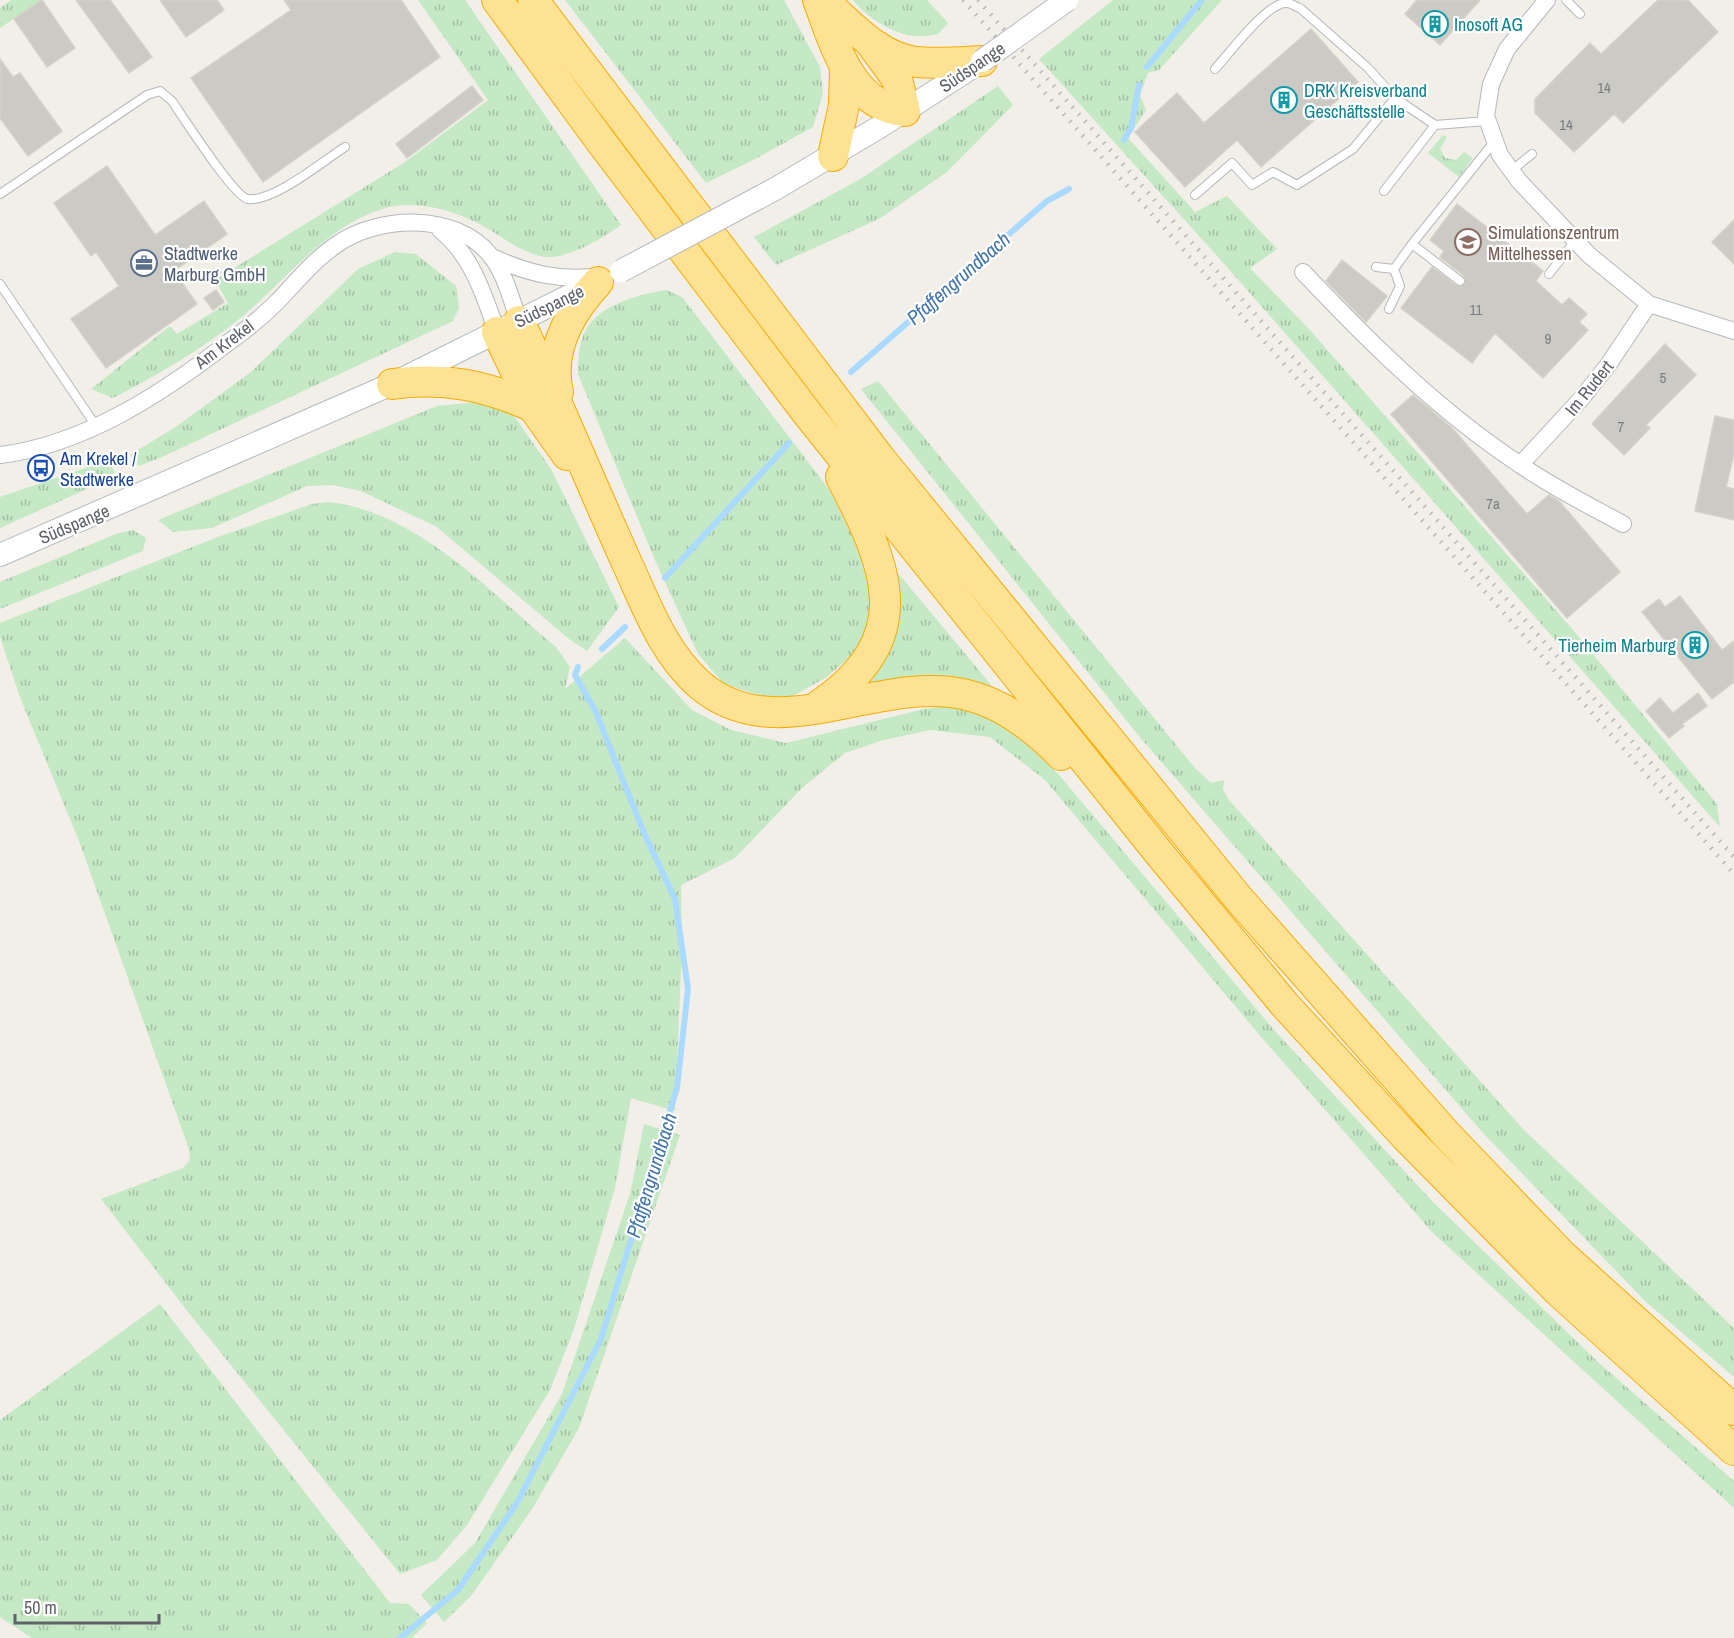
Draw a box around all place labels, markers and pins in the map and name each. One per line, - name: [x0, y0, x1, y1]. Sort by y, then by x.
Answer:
- building icon: Inosoft AG: [1420, 9, 1450, 39]
- place label: Inosoft AG: [1454, 12, 1523, 37]
- place label: DRK Kreisverband Geschäftsstelle: [1304, 78, 1427, 124]
- building icon: DRK Kreisverband Geschäftsstelle: [1269, 85, 1299, 115]
- place label: Simulationszentrum Mittelhessen: [1488, 220, 1619, 266]
- school or university icon: Simulationszentrum Mittelhessen: [1453, 227, 1483, 257]
- place label: Stadtwerke Marburg GmbH: [164, 241, 266, 287]
- office icon: Stadtwerke Marburg GmbH: [129, 248, 159, 278]
- place label: Am Krekel / Stadtwerke: [59, 446, 137, 492]
- bus stop icon: Am Krekel / Stadtwerke: [26, 453, 56, 483]
- building icon: Tierheim Marburg: [1680, 630, 1710, 660]
- place label: Tierheim Marburg: [1558, 633, 1677, 658]

